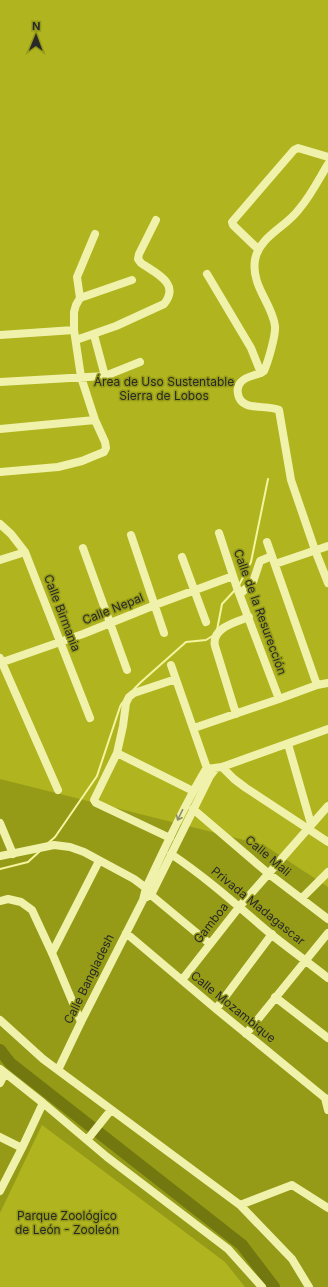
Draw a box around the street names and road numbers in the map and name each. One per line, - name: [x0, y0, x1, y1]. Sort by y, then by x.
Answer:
- street label: Calle de la Resurección: [231, 547, 290, 677]
- street label: Calle Birmania: [41, 572, 84, 653]
- street label: Calle Nepal: [80, 589, 146, 628]
- street label: Calle Mali: [242, 832, 294, 879]
- street label: Privada Madagascar: [208, 863, 309, 948]
- street label: Gamboa: [190, 899, 231, 946]
- street label: Calle Bangladesh: [60, 931, 117, 1026]
- street label: Calle Mozambique: [188, 968, 279, 1046]

